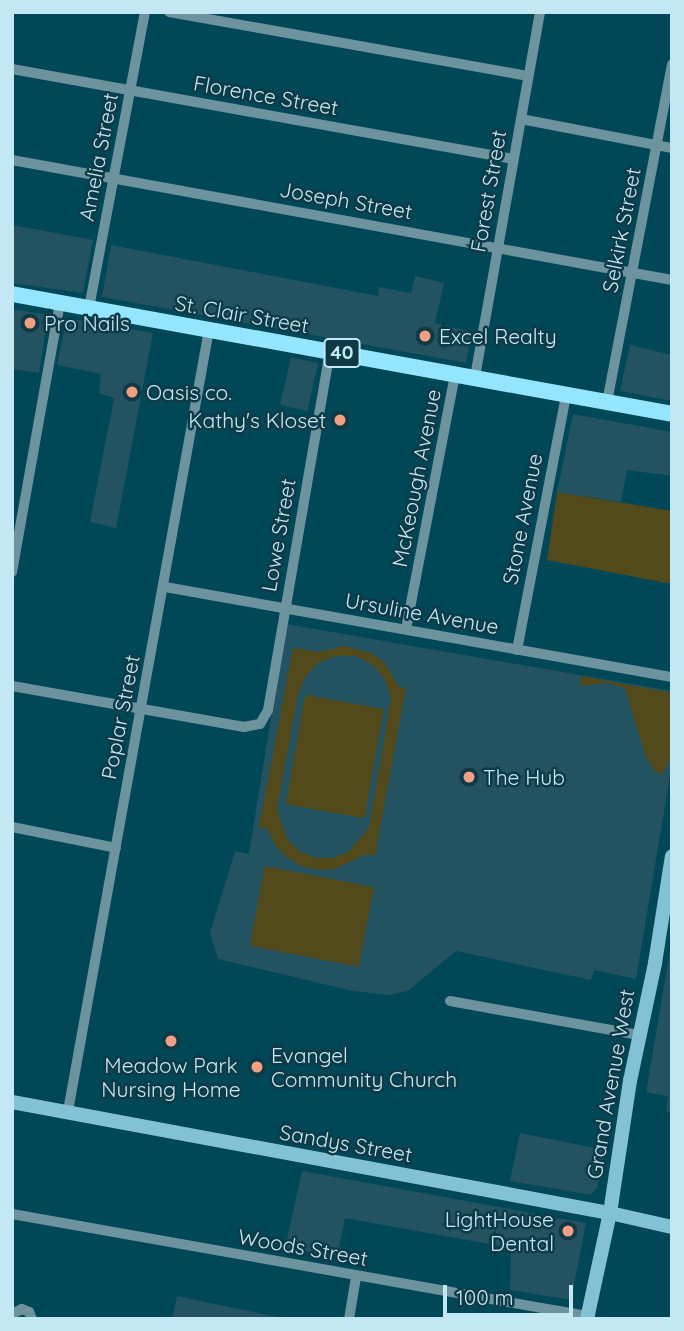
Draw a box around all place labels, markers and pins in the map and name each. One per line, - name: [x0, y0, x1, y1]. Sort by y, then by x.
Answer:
- place label: Pro Nails: [44, 310, 130, 336]
- marker: Pro Nails: [22, 315, 38, 331]
- place label: Excel Realty: [439, 323, 557, 349]
- marker: Excel Realty: [417, 328, 433, 344]
- place label: Oasis co.: [146, 379, 232, 405]
- marker: Oasis co.: [124, 384, 140, 400]
- place label: Kathy's Kloset: [188, 407, 326, 433]
- marker: Kathy's Kloset: [332, 412, 348, 428]
- place label: The Hub: [483, 764, 565, 790]
- marker: The Hub: [461, 769, 477, 785]
- marker: Meadow Park Nursing Home: [163, 1033, 179, 1049]
- place label: Evangel Community Church: [271, 1042, 457, 1092]
- place label: Meadow Park Nursing Home: [101, 1052, 241, 1102]
- marker: Evangel Community Church: [249, 1059, 265, 1075]
- place label: LightHouse Dental: [445, 1206, 554, 1256]
- marker: LightHouse Dental: [560, 1223, 576, 1239]

